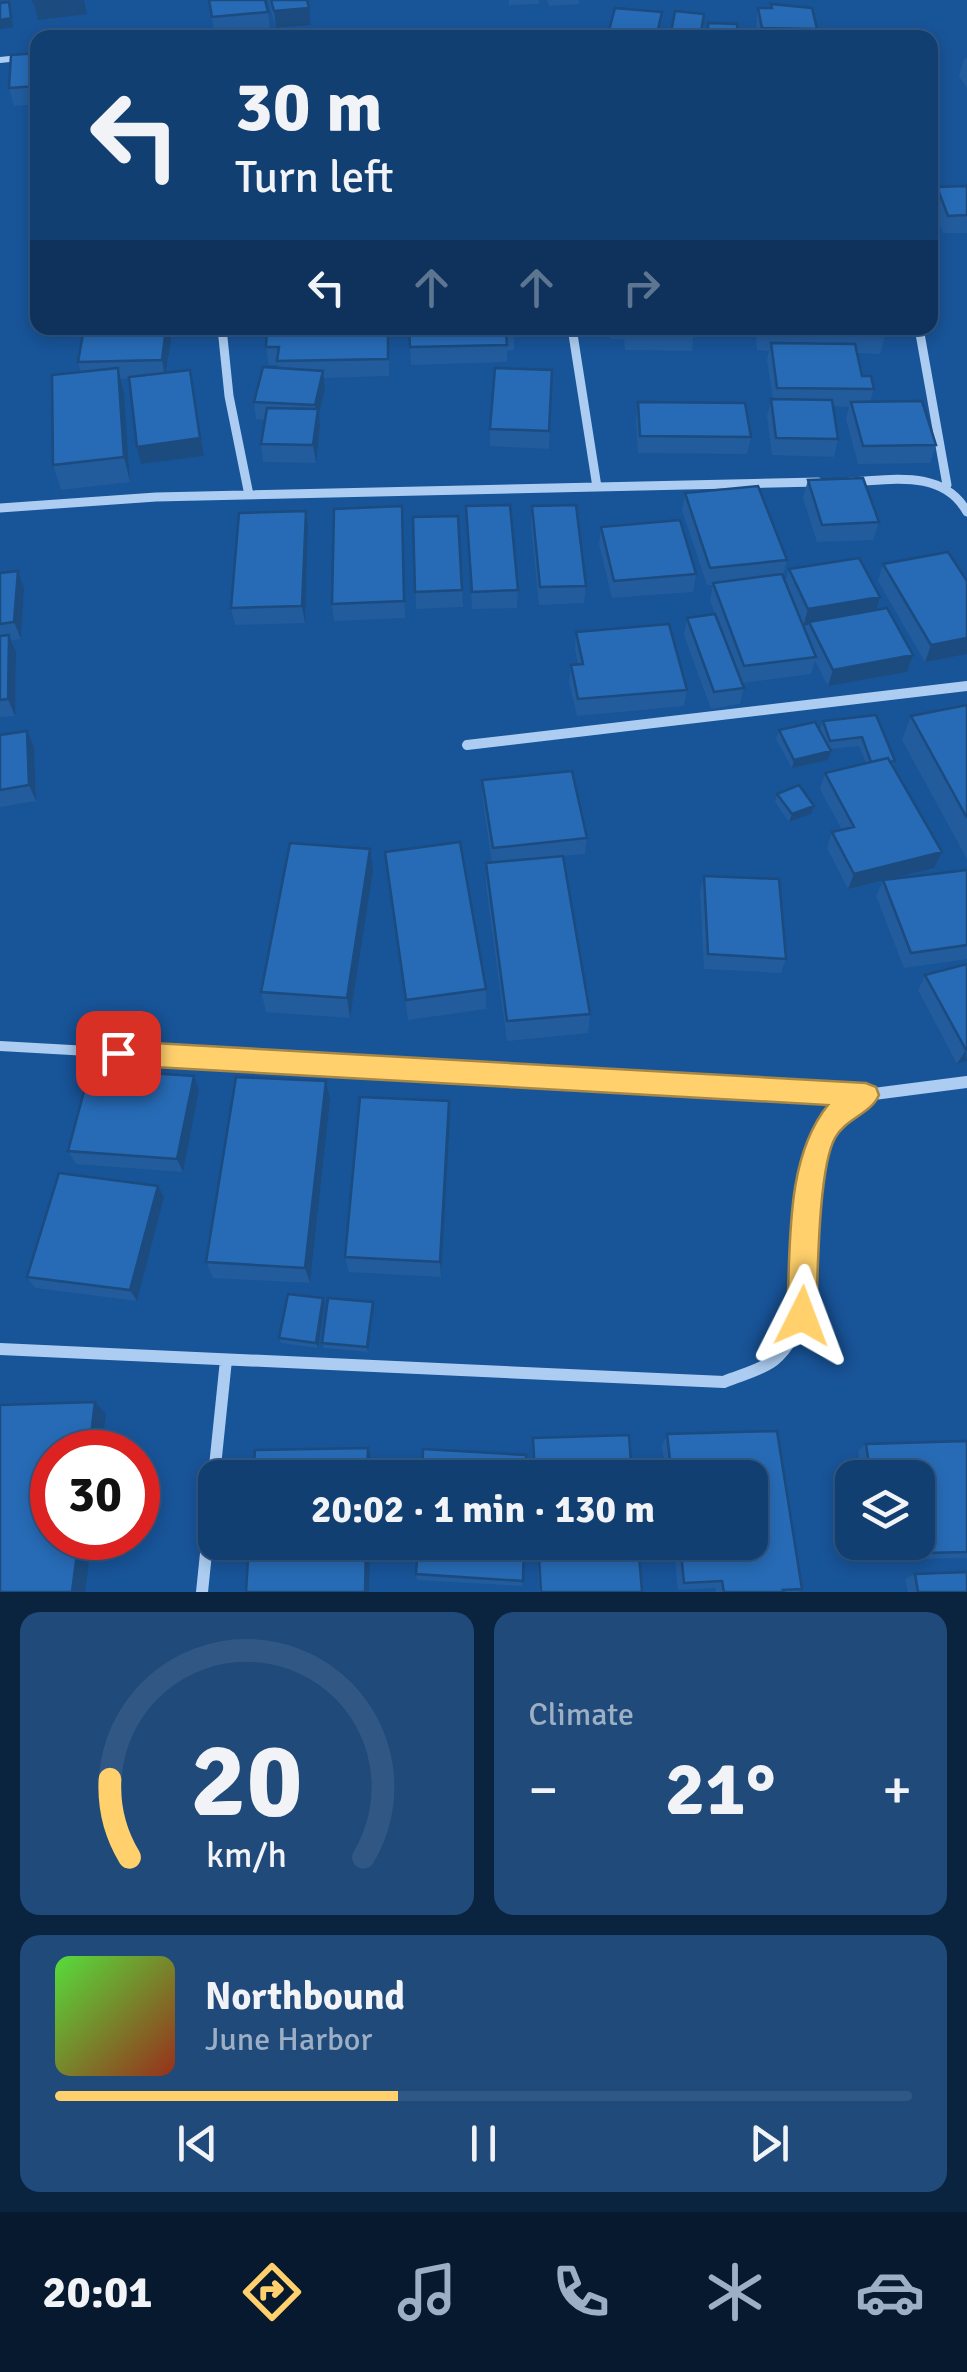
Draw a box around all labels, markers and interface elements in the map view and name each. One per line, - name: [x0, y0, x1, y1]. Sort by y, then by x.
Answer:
- text: 30 m: [235, 64, 383, 150]
- icon: left: [70, 70, 200, 200]
- text: Turn left: [235, 150, 394, 205]
- icon: left: [299, 260, 354, 315]
- icon: ahead: [404, 260, 459, 315]
- icon: ahead: [509, 260, 564, 315]
- icon: right: [614, 260, 669, 315]
- pin: [76, 1011, 161, 1096]
- icon: arrive: [91, 1026, 146, 1081]
- position arrow: [750, 1264, 854, 1368]
- speed limit sign: 30: [30, 1430, 160, 1560]
- map controls: [835, 1460, 935, 1560]
- button: layers: [835, 1460, 935, 1560]
- text: 20:02 · 1 min · 130 m: [311, 1486, 655, 1533]
- text: Climate: [529, 1695, 634, 1734]
- text: 20: [191, 1717, 303, 1845]
- text: 21°: [665, 1743, 776, 1836]
- text: −: [529, 1756, 558, 1824]
- text: +: [882, 1756, 912, 1824]
- text: km/h: [206, 1833, 287, 1877]
- text: Northbound: [205, 1973, 405, 2020]
- text: June Harbor: [205, 2020, 372, 2059]
- icon: previous: [170, 2116, 225, 2171]
- icon: pause: [456, 2116, 511, 2171]
- icon: next: [742, 2116, 797, 2171]
- icon: directions: [237, 2257, 307, 2327]
- icon: music: [392, 2257, 462, 2327]
- icon: phone: [546, 2257, 616, 2327]
- icon: climate: [700, 2257, 770, 2327]
- icon: car: [855, 2257, 925, 2327]
- text: 20:01: [42, 2265, 153, 2320]

